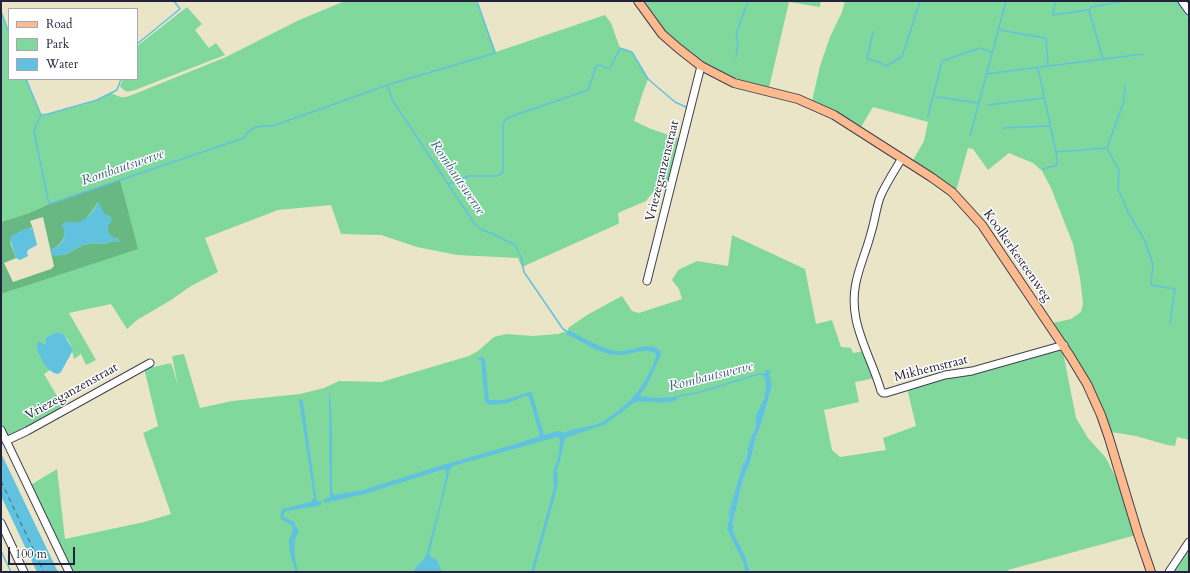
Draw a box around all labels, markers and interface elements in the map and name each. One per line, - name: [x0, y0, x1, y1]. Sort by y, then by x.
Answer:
- legend: [8, 8, 138, 80]
- text: Road: [46, 16, 72, 32]
- text: Park: [46, 36, 69, 52]
- text: Water: [46, 56, 78, 72]
- street label: Vriezeganzenstraat: [643, 119, 683, 223]
- water label: Rombautswerve: [426, 138, 488, 218]
- water label: Rombautswerve: [80, 146, 166, 190]
- street label: Koolkerkesteenweg: [979, 207, 1055, 305]
- street label: Mikhemstraat: [893, 352, 969, 386]
- water label: Rombautswerve: [667, 358, 755, 396]
- street label: Vriezeganzenstraat: [23, 360, 121, 424]
- scale bar: [10, 539, 77, 565]
- text: 100 m: [15, 546, 47, 562]

